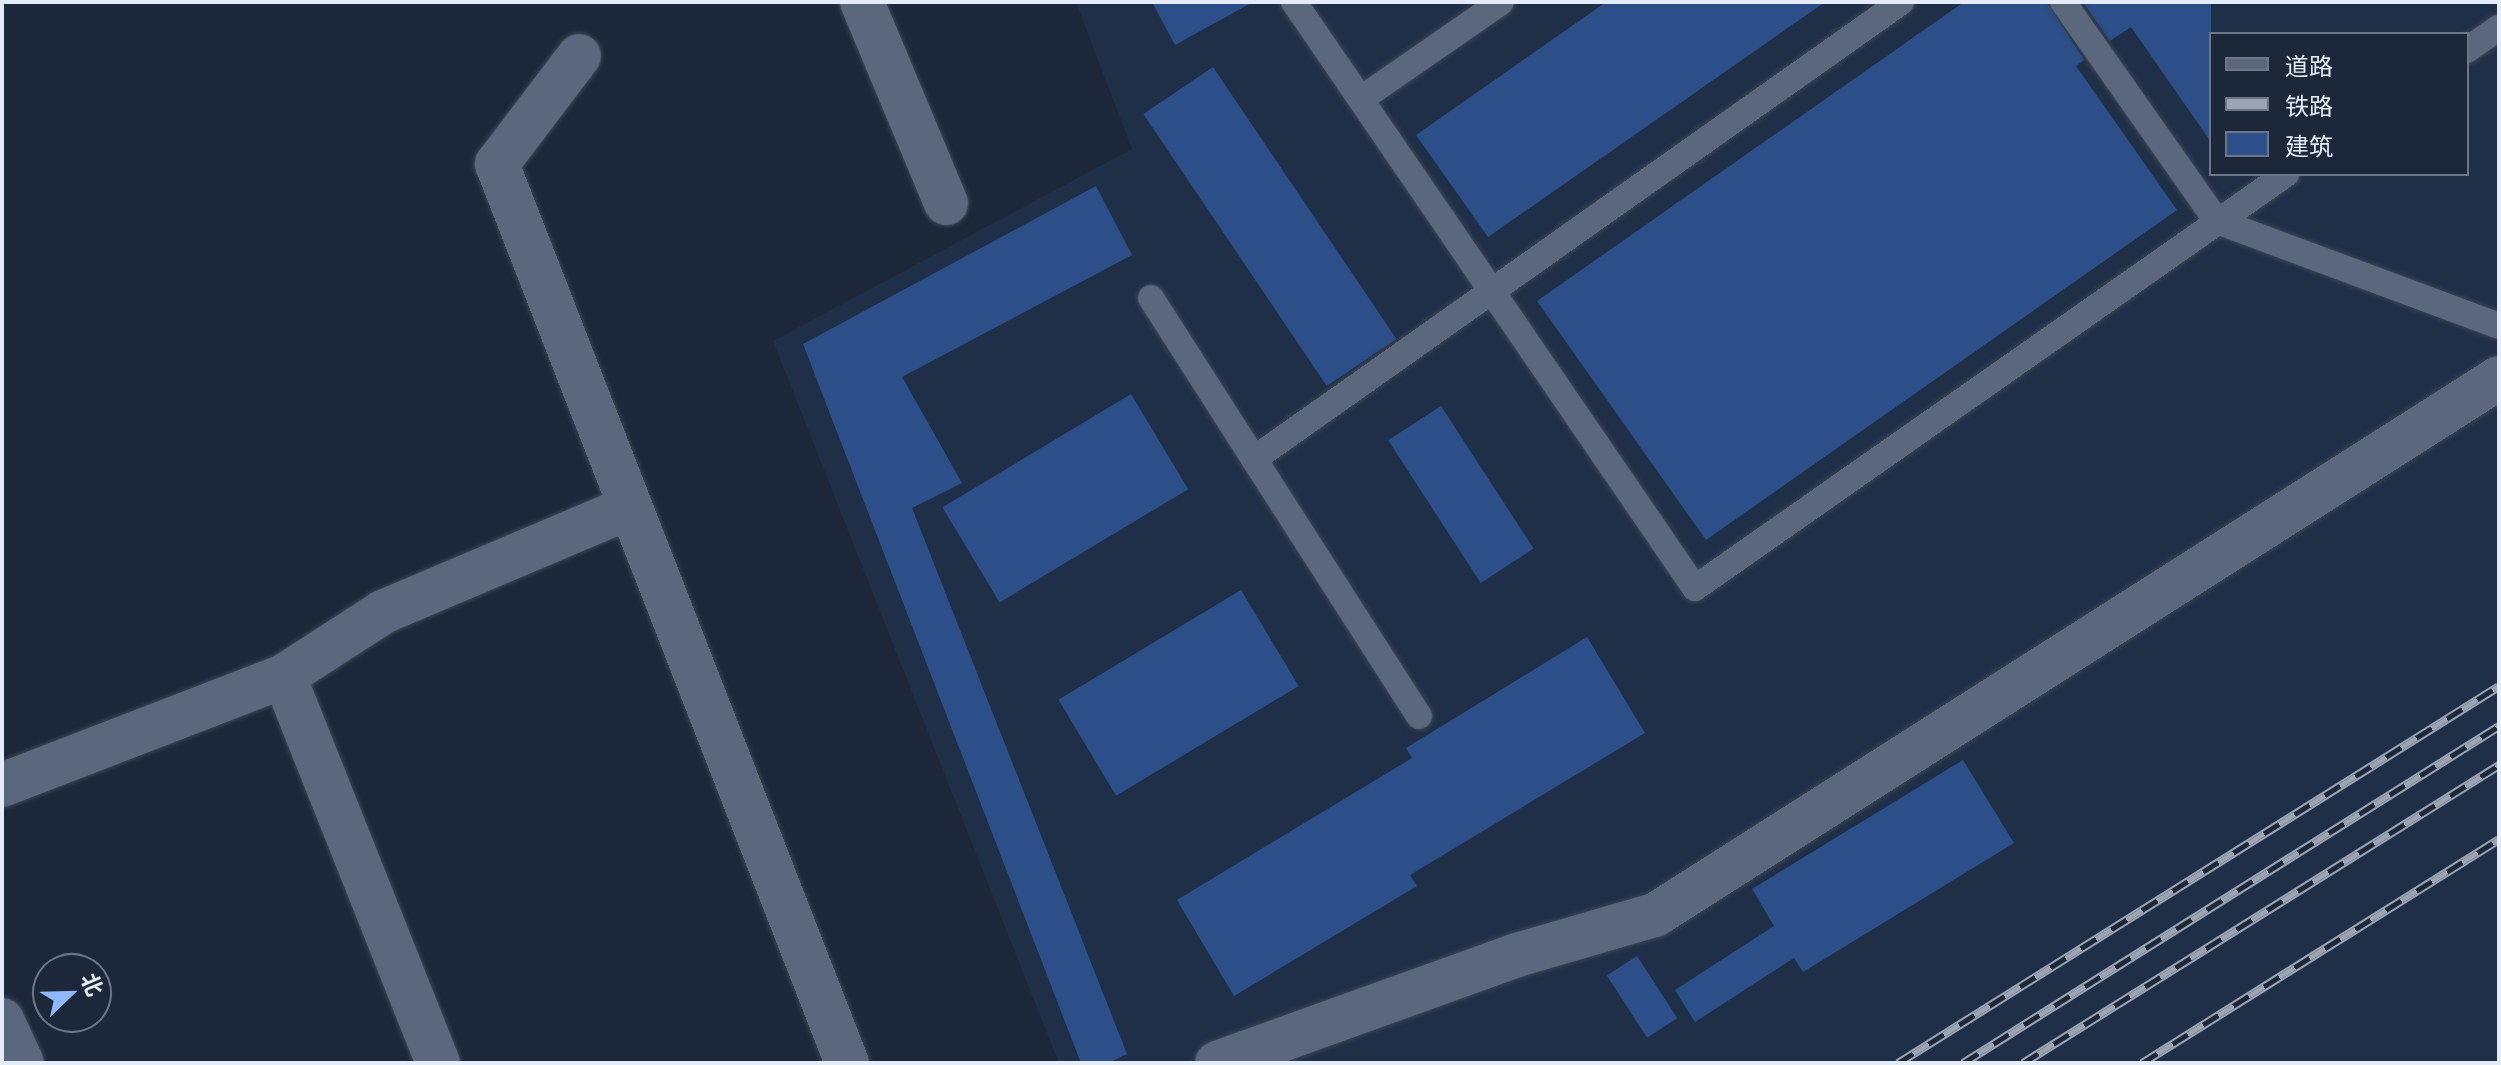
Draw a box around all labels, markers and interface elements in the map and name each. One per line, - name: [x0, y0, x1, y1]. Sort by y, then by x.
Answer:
- legend: [2209, 32, 2469, 176]
- text: 道路: [2285, 51, 2333, 81]
- text: 铁路: [2285, 91, 2333, 121]
- text: 建筑: [2285, 131, 2333, 161]
- north arrow: [32, 953, 112, 1033]
- text: 北: [75, 969, 109, 1000]

